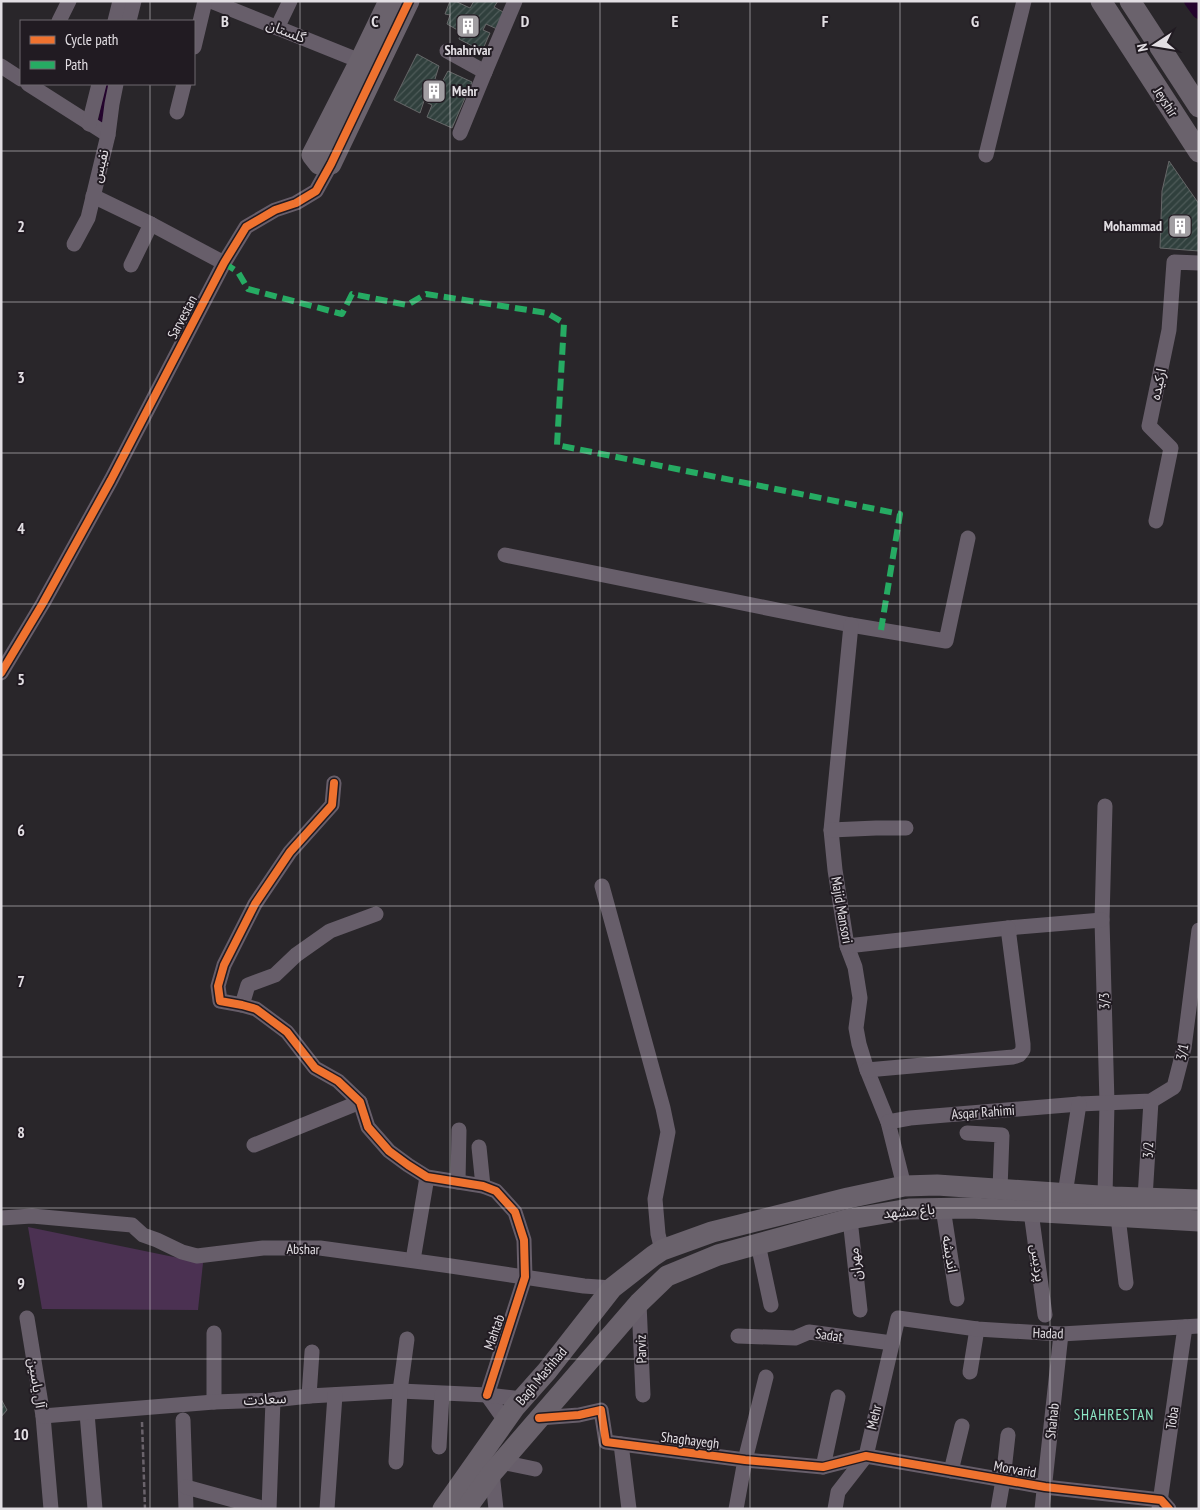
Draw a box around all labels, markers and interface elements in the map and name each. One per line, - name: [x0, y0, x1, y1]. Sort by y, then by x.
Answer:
- text: B: [221, 11, 229, 31]
- text: C: [371, 11, 379, 31]
- text: D: [521, 11, 530, 31]
- text: E: [672, 11, 679, 31]
- text: F: [822, 11, 829, 31]
- text: G: [971, 11, 979, 31]
- building icon: Shahrivar: [455, 13, 481, 39]
- street label: گلستان: [264, 15, 309, 47]
- legend: [20, 20, 195, 85]
- north arrow: [1130, 20, 1180, 70]
- text: Cycle path: [65, 30, 118, 49]
- place label: Shahrivar: [444, 41, 493, 59]
- text: N: [1133, 42, 1152, 53]
- text: Path: [65, 55, 88, 74]
- building icon: Mehr: [421, 78, 447, 104]
- place label: Mehr: [452, 82, 479, 100]
- street label: Jeyshir: [1149, 83, 1182, 120]
- street label: نفیس: [87, 147, 113, 184]
- building icon: Mohammad: [1167, 213, 1193, 239]
- text: 2: [17, 216, 25, 236]
- place label: Mohammad: [1104, 217, 1162, 235]
- street label: Sarvestan: [163, 292, 201, 342]
- street label: ارکیده: [1146, 366, 1170, 402]
- text: 3: [17, 367, 25, 387]
- text: 4: [17, 518, 25, 538]
- text: 5: [17, 669, 25, 689]
- text: 6: [17, 820, 25, 840]
- street label: Majid Mansori: [827, 875, 857, 945]
- text: 7: [17, 971, 25, 991]
- street label: 3/3: [1095, 992, 1113, 1010]
- street label: 3/1: [1171, 1042, 1193, 1062]
- street label: Asqar Rahimi: [951, 1101, 1015, 1123]
- text: 8: [17, 1122, 25, 1142]
- street label: 3/2: [1139, 1141, 1157, 1159]
- street label: باغ مشهد: [882, 1200, 936, 1224]
- street label: اندیشه: [938, 1234, 962, 1274]
- street label: Abshar: [286, 1240, 320, 1258]
- street label: پردیس: [1025, 1243, 1050, 1283]
- street label: مهران: [844, 1247, 866, 1281]
- text: 9: [17, 1273, 25, 1293]
- street label: Mahtab: [480, 1312, 508, 1352]
- street label: Hadad: [1032, 1323, 1064, 1343]
- street label: Sadat: [814, 1324, 844, 1346]
- street label: Parviz: [632, 1334, 650, 1364]
- street label: Bagh Mashhad: [511, 1343, 571, 1409]
- street label: آل یاسین: [24, 1357, 50, 1410]
- street label: سعادت: [243, 1389, 287, 1409]
- street label: Shahab: [1041, 1402, 1063, 1440]
- street label: Mehr: [862, 1403, 886, 1431]
- district label: SHAHRESTAN: [1074, 1405, 1154, 1424]
- street label: Toba: [1162, 1406, 1182, 1430]
- text: 10: [13, 1424, 29, 1444]
- street label: Shaghayegh: [660, 1427, 720, 1453]
- street label: Morvarid: [992, 1456, 1038, 1482]

